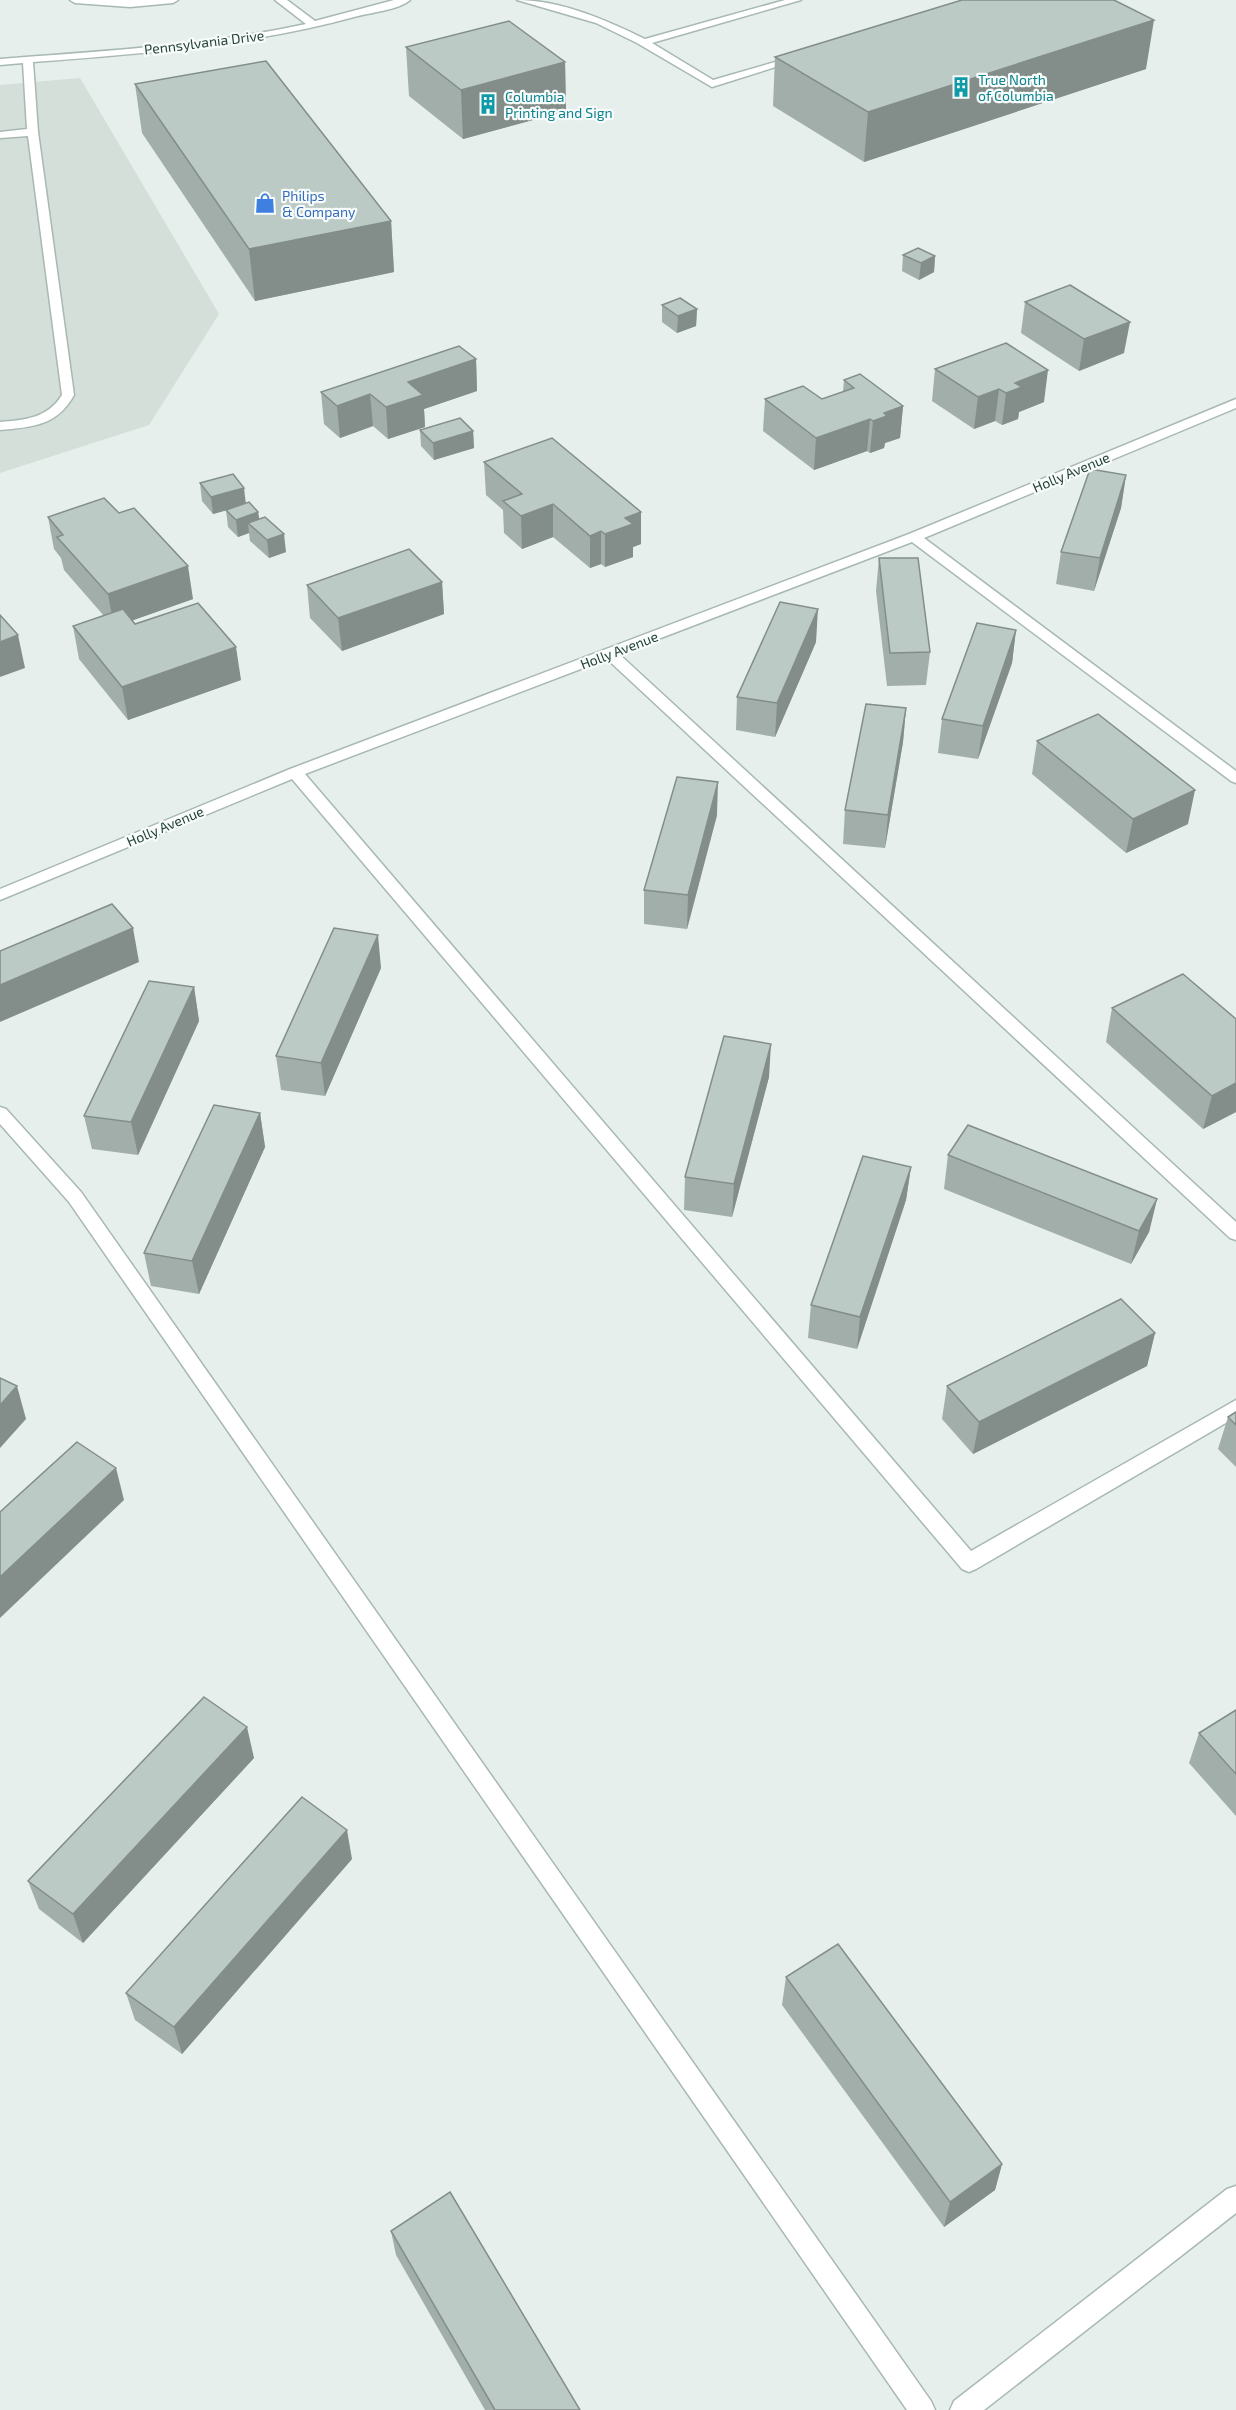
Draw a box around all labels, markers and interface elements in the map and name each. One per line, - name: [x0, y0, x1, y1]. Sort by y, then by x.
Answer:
- street label: Pennsylvania Drive: [143, 26, 265, 58]
- place label: True North of Columbia: [978, 71, 1054, 104]
- building icon: True North of Columbia: [949, 75, 973, 99]
- place label: Columbia Printing and Sign: [505, 88, 613, 121]
- building icon: Columbia Printing and Sign: [476, 92, 500, 116]
- place label: Philips & Company: [282, 187, 356, 220]
- shop icon: Philips & Company: [253, 191, 277, 215]
- street label: Holly Avenue: [1030, 448, 1112, 496]
- street label: Holly Avenue: [578, 627, 660, 673]
- street label: Holly Avenue: [124, 802, 206, 850]

